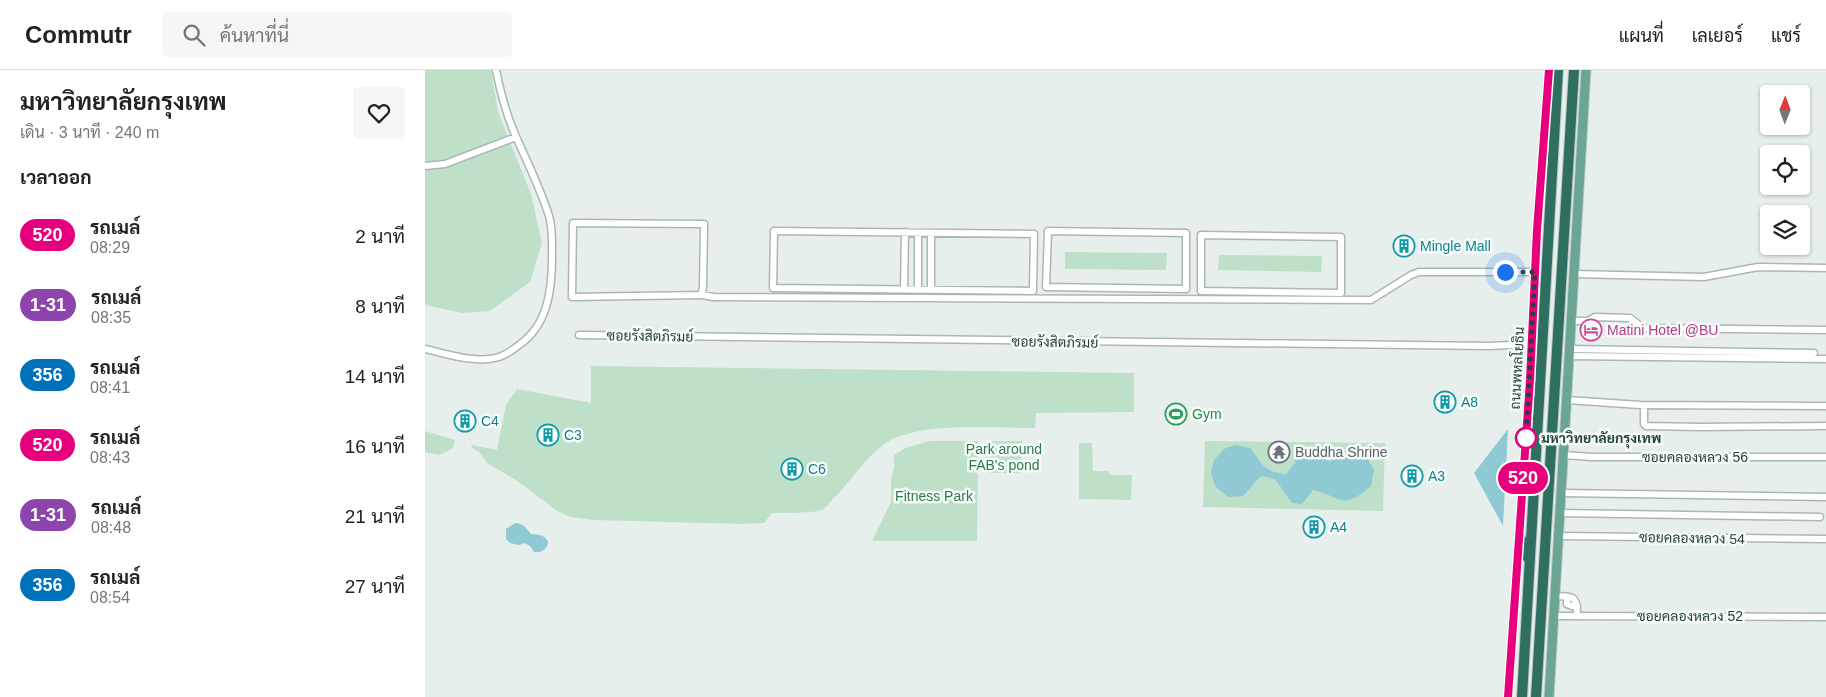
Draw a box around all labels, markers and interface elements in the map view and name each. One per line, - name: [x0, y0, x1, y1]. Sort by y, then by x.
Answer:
- search box: [162, 12, 512, 57]
- text: Commutr: [25, 21, 132, 48]
- icon: search: [180, 21, 208, 49]
- text: ค้นหาที่นี่: [220, 25, 289, 46]
- text: แผนที่: [1619, 26, 1664, 46]
- text: เลเยอร์: [1692, 26, 1743, 46]
- text: แชร์: [1771, 26, 1801, 46]
- north arrow: [1760, 85, 1810, 135]
- map controls: [1760, 85, 1810, 255]
- button: heart: [353, 87, 405, 139]
- text: มหาวิทยาลัยกรุงเทพ: [20, 88, 226, 115]
- text: เดิน · 3 นาที · 240 m: [20, 124, 159, 141]
- button: locate: [1760, 145, 1810, 195]
- text: เวลาออก: [20, 167, 92, 188]
- button: layers: [1760, 205, 1810, 255]
- text: รถเมล์: [90, 217, 140, 238]
- text: 520: [32, 225, 63, 245]
- text: 2 นาที: [355, 226, 405, 247]
- building icon: Mingle Mall: [1392, 234, 1416, 258]
- place label: Mingle Mall: [1420, 238, 1491, 254]
- text: 08:29: [90, 239, 130, 256]
- your location: [1493, 260, 1518, 285]
- text: รถเมล์: [91, 287, 141, 308]
- text: 1-31: [30, 295, 66, 315]
- text: 8 นาที: [355, 296, 405, 317]
- text: 08:35: [91, 309, 131, 326]
- hotel icon: Matini Hotel @BU: [1579, 318, 1603, 342]
- place label: Matini Hotel @BU: [1607, 322, 1718, 338]
- street label: ซอยรังสิตภิรมย์: [607, 326, 693, 345]
- street label: ถนนพหลโยธิน: [1507, 326, 1527, 410]
- street label: ซอยรังสิตภิรมย์: [1012, 332, 1098, 351]
- text: รถเมล์: [90, 357, 140, 378]
- text: 356: [32, 365, 63, 385]
- text: 14 นาที: [345, 366, 405, 387]
- text: 08:41: [90, 379, 130, 396]
- building icon: A8: [1433, 390, 1457, 414]
- place label: A8: [1461, 394, 1478, 410]
- sports icon: Gym: [1164, 402, 1188, 426]
- place label: Gym: [1192, 406, 1222, 422]
- building icon: C4: [453, 409, 477, 433]
- place label: C4: [481, 413, 499, 429]
- building icon: C3: [536, 423, 560, 447]
- text: รถเมล์: [90, 427, 140, 448]
- place label: C3: [564, 427, 582, 443]
- marker: มหาวิทยาลัยกรุงเทพ: [1515, 427, 1537, 449]
- place label: มหาวิทยาลัยกรุงเทพ: [1541, 430, 1661, 449]
- text: 520: [32, 435, 63, 455]
- text: 16 นาที: [345, 436, 405, 457]
- temple icon: Buddha Shrine: [1267, 440, 1291, 464]
- park label: Park around FAB's pond: [966, 441, 1042, 473]
- place label: Buddha Shrine: [1295, 444, 1388, 460]
- text: 08:43: [90, 449, 130, 466]
- street label: ซอยคลองหลวง 56: [1642, 449, 1748, 465]
- building icon: C6: [780, 457, 804, 481]
- place label: C6: [808, 461, 826, 477]
- line badge: 520: [1494, 462, 1552, 494]
- building icon: A3: [1400, 464, 1424, 488]
- place label: A3: [1428, 468, 1445, 484]
- text: 520: [1508, 468, 1538, 488]
- park label: Fitness Park: [895, 488, 974, 504]
- text: รถเมล์: [91, 497, 141, 518]
- text: 1-31: [30, 505, 66, 525]
- text: 21 นาที: [345, 506, 405, 527]
- building icon: A4: [1302, 515, 1326, 539]
- text: 08:48: [91, 519, 131, 536]
- place label: A4: [1330, 519, 1347, 535]
- street label: ซอยคลองหลวง 54: [1639, 529, 1745, 547]
- text: รถเมล์: [90, 567, 140, 588]
- text: 356: [32, 575, 63, 595]
- text: 27 นาที: [345, 576, 405, 597]
- text: 08:54: [90, 589, 130, 606]
- street label: ซอยคลองหลวง 52: [1637, 608, 1743, 624]

